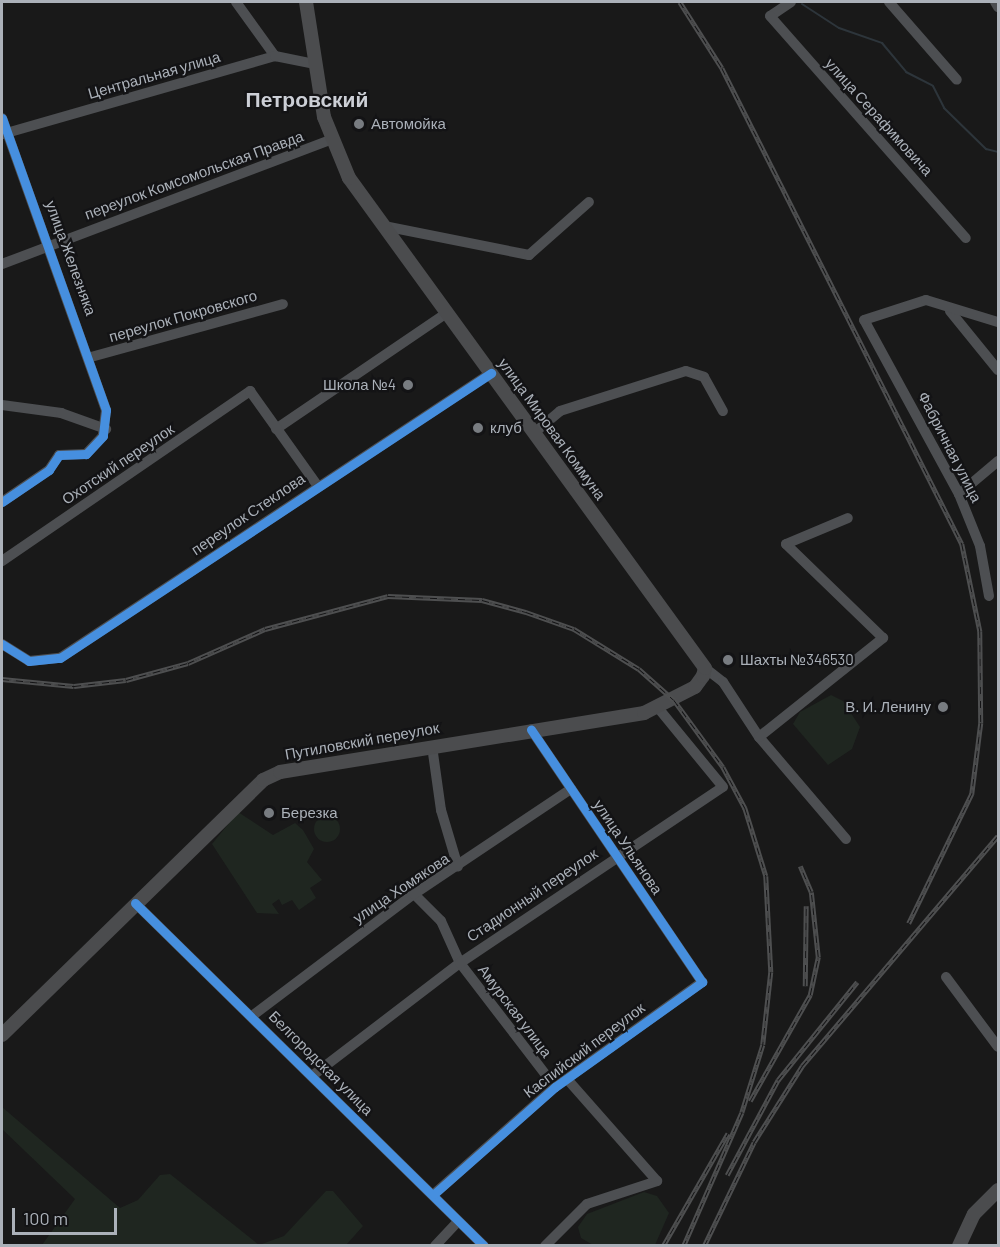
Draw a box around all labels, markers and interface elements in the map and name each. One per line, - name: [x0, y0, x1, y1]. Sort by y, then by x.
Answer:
- street label: Центральная улица: [86, 47, 222, 103]
- street label: улица Серафимовича: [821, 55, 937, 179]
- district label: Петровский: [246, 86, 368, 112]
- place label: Автомойка: [371, 115, 446, 133]
- marker: Автомойка: [352, 117, 366, 131]
- street label: переулок Комсомольская Правда: [82, 127, 306, 223]
- street label: улица Железняка: [42, 198, 100, 318]
- street label: переулок Покровского: [107, 286, 259, 346]
- street label: улица Мировая Коммуна: [494, 355, 610, 503]
- place label: Школа №4: [323, 376, 396, 394]
- marker: Школа №4: [401, 378, 415, 392]
- street label: Фабричная улица: [914, 389, 986, 505]
- place label: клуб: [490, 419, 522, 437]
- street label: Охотский переулок: [59, 420, 177, 508]
- marker: клуб: [471, 421, 485, 435]
- street label: переулок Стеклова: [188, 469, 308, 559]
- place label: Шахты №346530: [740, 651, 854, 669]
- marker: Шахты №346530: [721, 653, 735, 667]
- place label: В. И. Ленину: [845, 698, 931, 716]
- marker: В. И. Ленину: [936, 700, 950, 714]
- street label: Путиловский переулок: [283, 719, 441, 763]
- street label: улица Ульянова: [590, 796, 666, 898]
- place label: Березка: [281, 804, 338, 822]
- marker: Березка: [262, 806, 276, 820]
- street label: Стадионный переулок: [463, 844, 601, 946]
- street label: улица Хомякова: [350, 849, 452, 927]
- street label: Амурская улица: [474, 961, 556, 1061]
- street label: Каспийский переулок: [520, 999, 648, 1101]
- street label: Белгородская улица: [265, 1007, 377, 1119]
- scale bar: [15, 1196, 120, 1234]
- text: 100 m: [23, 1207, 68, 1229]

